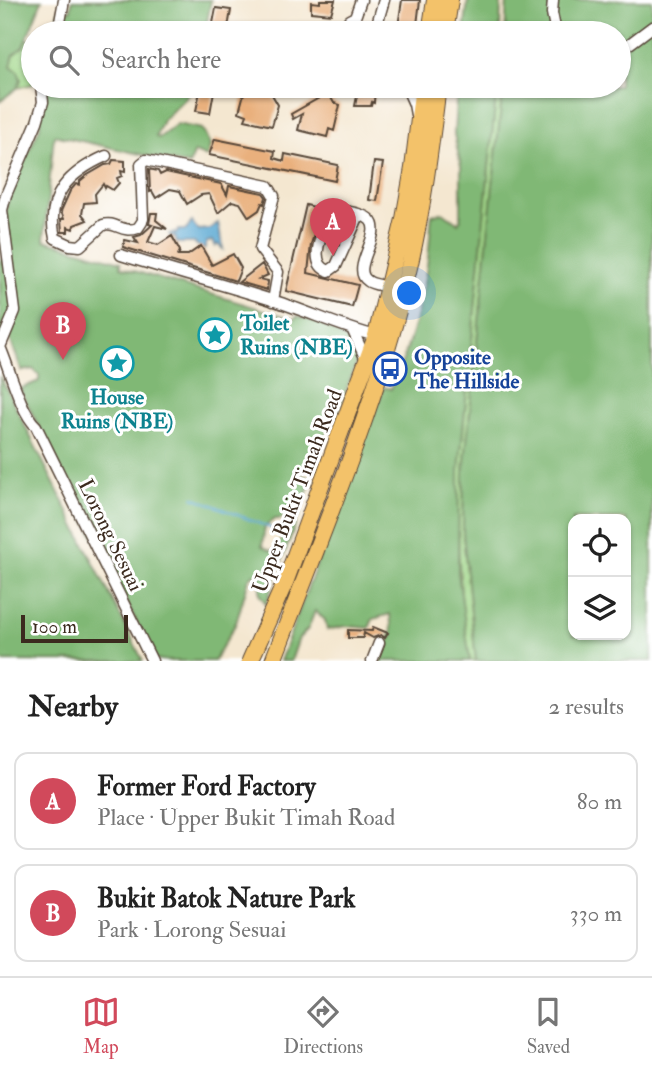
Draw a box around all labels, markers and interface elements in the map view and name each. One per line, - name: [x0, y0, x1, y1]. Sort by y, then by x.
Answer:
- search box: [21, 21, 631, 98]
- icon: search: [45, 41, 83, 79]
- text: Search here: [101, 44, 221, 76]
- pin: A: [310, 198, 356, 256]
- your location: [392, 276, 426, 310]
- pin: B: [40, 302, 86, 360]
- place label: Toilet Ruins (NBE): [239, 310, 353, 361]
- place icon: Toilet Ruins (NBE): [196, 316, 234, 354]
- place icon: House Ruins (NBE): [98, 344, 136, 382]
- place label: Opposite The Hillside: [413, 344, 519, 395]
- bus stop icon: Opposite The Hillside: [371, 350, 409, 388]
- place label: House Ruins (NBE): [61, 384, 173, 435]
- street label: Upper Bukit Timah Road: [246, 385, 349, 597]
- street label: Lorong Sesuai: [72, 475, 150, 596]
- map controls: [568, 514, 631, 640]
- button: locate: [568, 514, 631, 577]
- button: layers: [568, 577, 631, 640]
- scale bar: [21, 612, 128, 644]
- text: 100 m: [32, 615, 77, 639]
- text: Nearby: [28, 688, 118, 725]
- text: 2 results: [549, 692, 624, 721]
- text: Former Ford Factory: [97, 771, 316, 803]
- text: A: [46, 787, 60, 816]
- text: 80 m: [577, 787, 622, 816]
- text: Place · Upper Bukit Timah Road: [97, 803, 395, 832]
- text: Bukit Batok Nature Park: [97, 883, 356, 915]
- text: B: [45, 899, 61, 928]
- text: 330 m: [570, 899, 622, 928]
- text: Park · Lorong Sesuai: [97, 915, 286, 944]
- tab: Map: [82, 993, 120, 1059]
- tab: Directions: [283, 993, 363, 1059]
- tab: Saved: [527, 993, 570, 1059]

